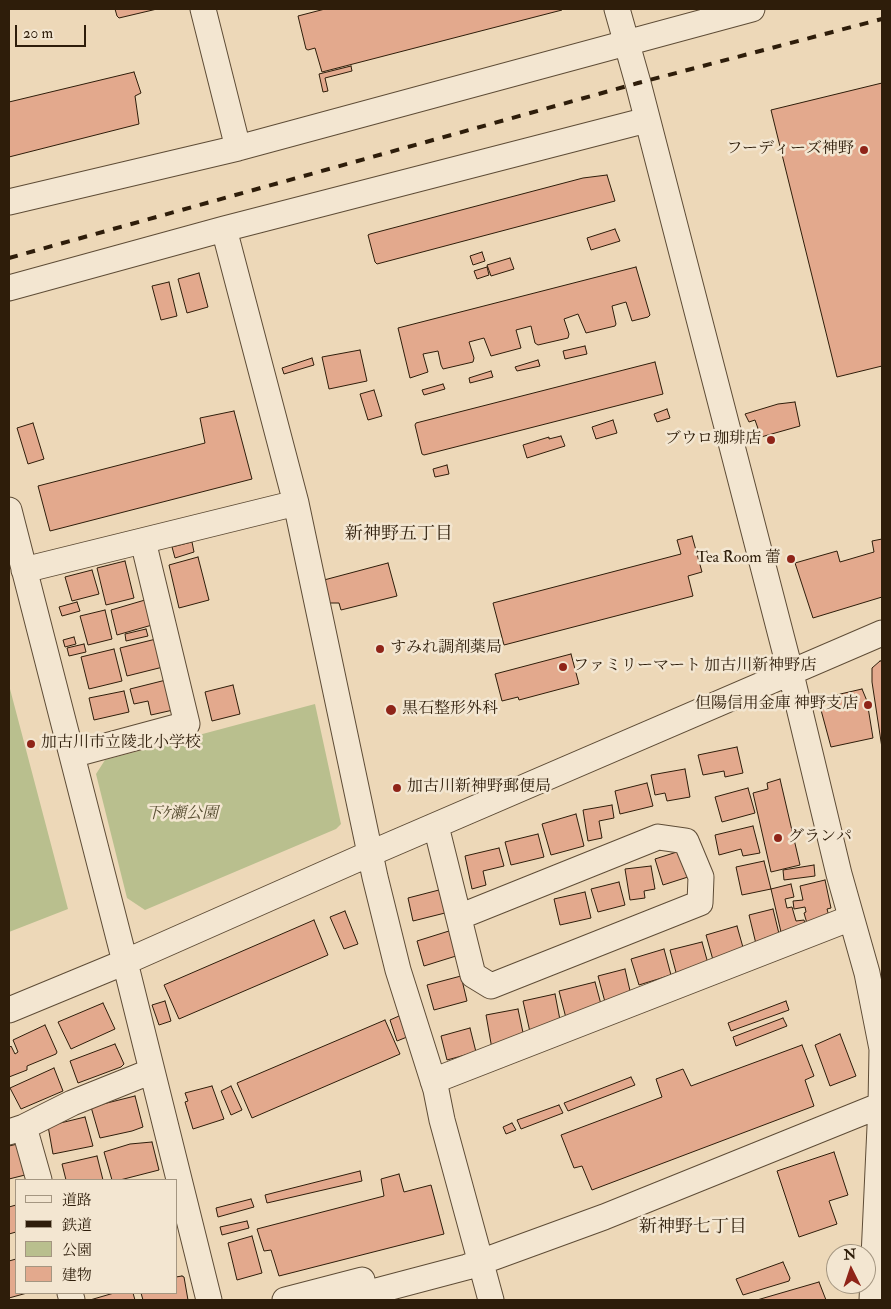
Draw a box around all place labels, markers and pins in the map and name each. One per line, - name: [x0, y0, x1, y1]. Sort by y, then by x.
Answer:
- place label: フーディーズ神野: [726, 140, 854, 160]
- marker: フーディーズ神野: [858, 144, 870, 156]
- place label: ブウロ珈琲店: [665, 430, 761, 450]
- marker: ブウロ珈琲店: [765, 434, 777, 446]
- place label: Tea Room 蕾: [696, 549, 781, 569]
- marker: Tea Room 蕾: [785, 553, 797, 565]
- place label: すみれ調剤薬局: [390, 639, 502, 659]
- marker: すみれ調剤薬局: [374, 643, 386, 655]
- place label: ファミリーマート 加古川新神野店: [573, 657, 816, 677]
- marker: ファミリーマート 加古川新神野店: [557, 661, 569, 673]
- place label: 但陽信用金庫 神野支店: [695, 695, 858, 715]
- marker: 但陽信用金庫 神野支店: [862, 699, 874, 711]
- place label: 黒石整形外科: [402, 700, 498, 720]
- marker: 黒石整形外科: [384, 703, 398, 717]
- place label: 加古川市立陵北小学校: [41, 734, 201, 754]
- marker: 加古川市立陵北小学校: [25, 738, 37, 750]
- place label: 加古川新神野郵便局: [407, 778, 551, 798]
- marker: 加古川新神野郵便局: [391, 782, 403, 794]
- place label: グランパ: [788, 828, 852, 848]
- marker: グランパ: [772, 832, 784, 844]

